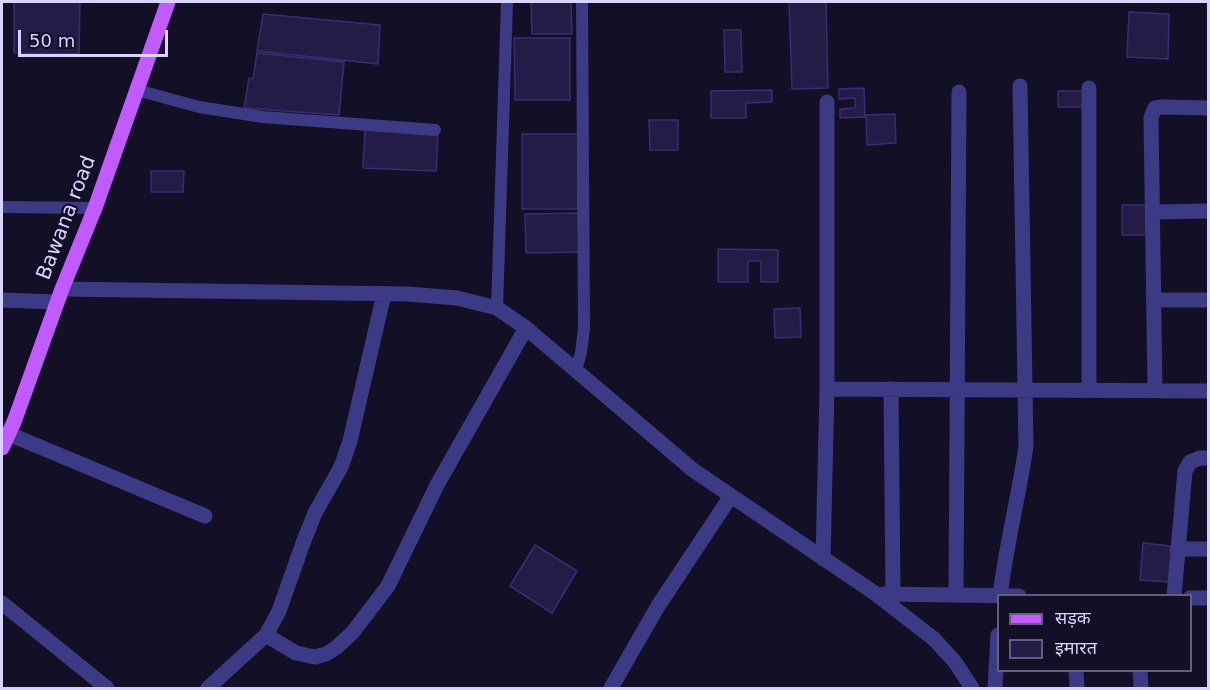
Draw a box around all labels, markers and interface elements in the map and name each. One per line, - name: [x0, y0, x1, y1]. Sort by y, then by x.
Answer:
- scale bar: [21, 18, 171, 56]
- text: 50 m: [29, 30, 75, 51]
- street label: Bawana road: [32, 153, 102, 283]
- legend: [997, 594, 1192, 672]
- text: सड़क: [1055, 607, 1091, 628]
- text: इमारत: [1055, 637, 1097, 658]

